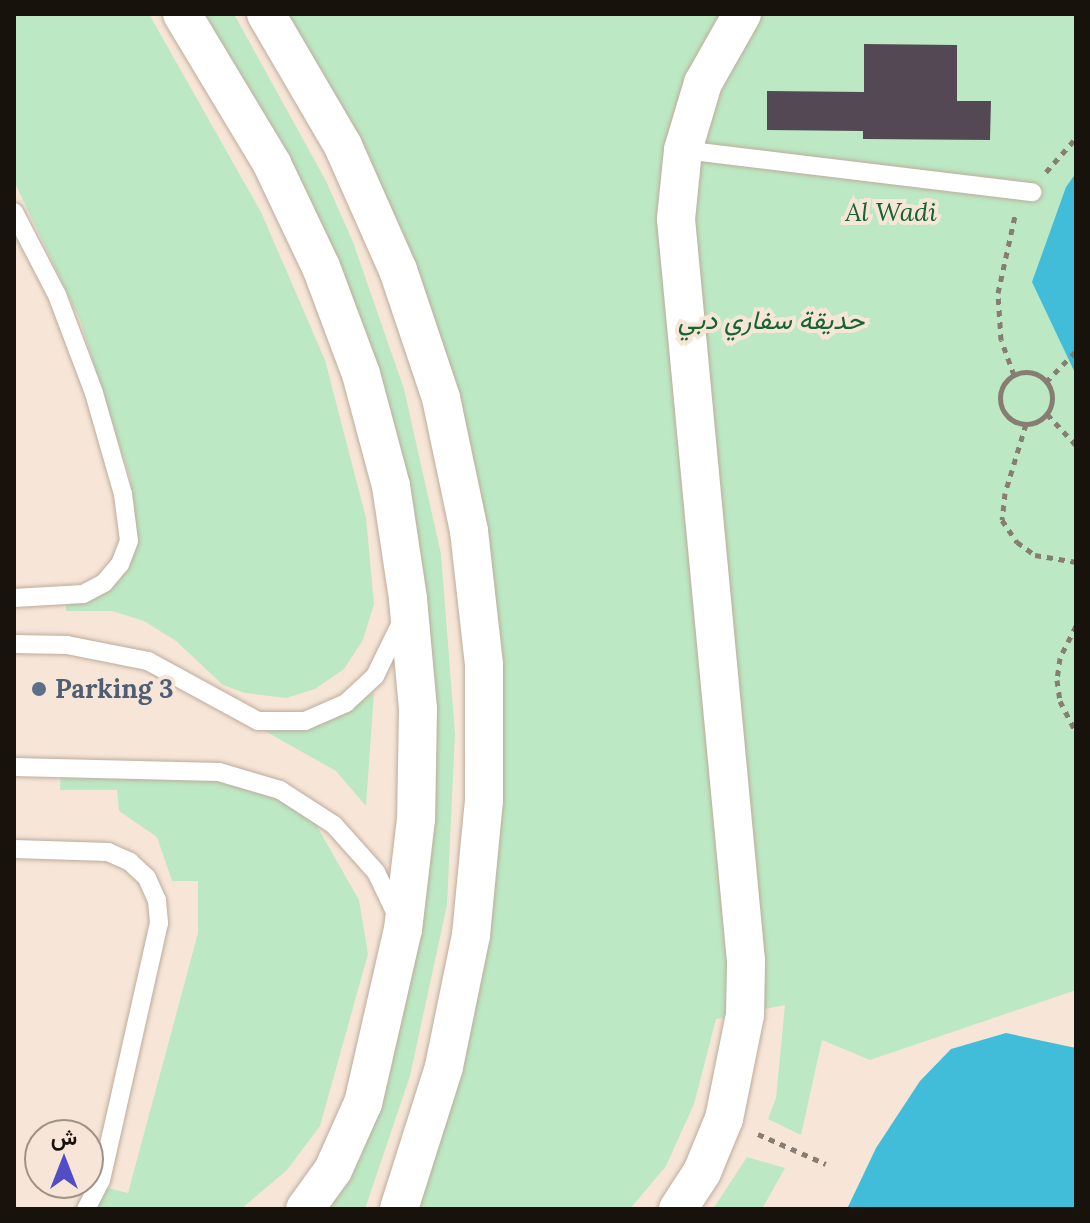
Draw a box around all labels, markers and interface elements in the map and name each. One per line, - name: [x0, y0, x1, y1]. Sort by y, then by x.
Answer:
- park label: Al Wadi: [845, 196, 937, 228]
- park label: حديقة سفاري دبي: [678, 304, 864, 336]
- place label: Parking 3: [55, 673, 174, 705]
- marker: Parking 3: [30, 680, 48, 698]
- north arrow: [24, 1119, 104, 1199]
- text: ش: [51, 1123, 77, 1151]

